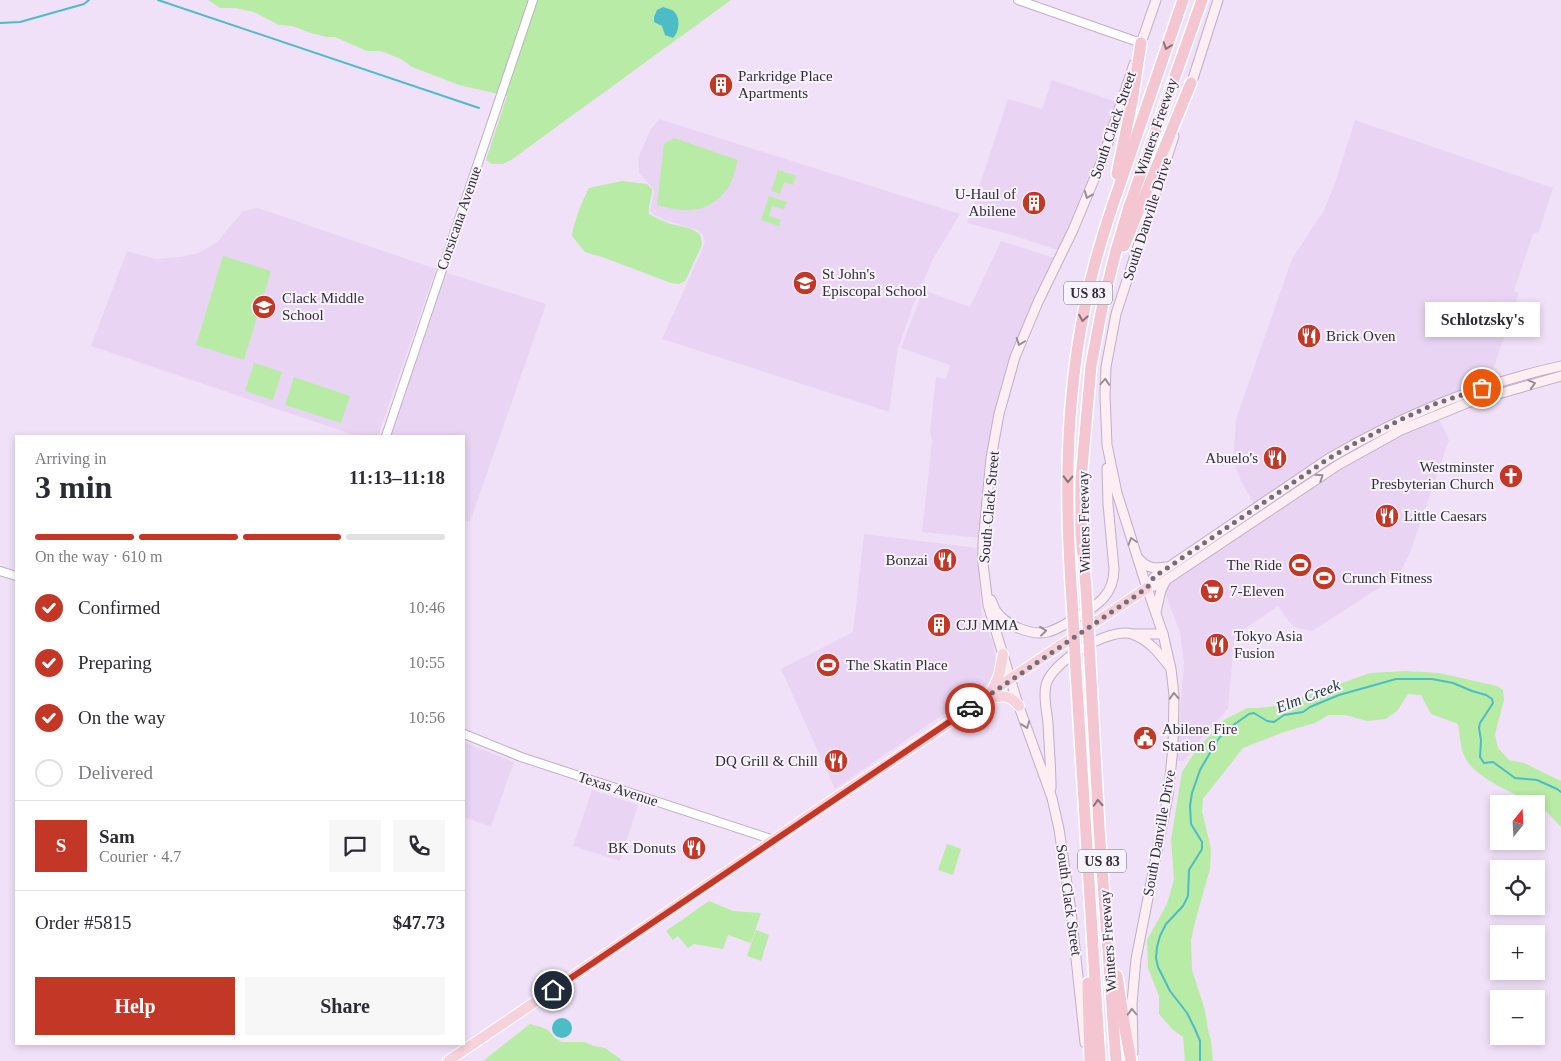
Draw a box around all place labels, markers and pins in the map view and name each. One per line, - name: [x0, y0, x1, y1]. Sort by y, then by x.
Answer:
- place label: Parkridge Place Apartments: [738, 68, 833, 101]
- building icon: Parkridge Place Apartments: [708, 72, 734, 98]
- place label: U-Haul of Abilene: [955, 186, 1016, 219]
- building icon: U-Haul of Abilene: [1021, 190, 1047, 216]
- place label: St John's Episcopal School: [822, 266, 927, 299]
- school or university icon: St John's Episcopal School: [792, 270, 818, 296]
- place label: Clack Middle School: [282, 290, 364, 323]
- school or university icon: Clack Middle School: [251, 294, 277, 320]
- callout: Schlotzsky's: [1424, 303, 1540, 338]
- restaurant icon: Brick Oven: [1296, 323, 1322, 349]
- place label: Brick Oven: [1326, 328, 1396, 344]
- pin: [1461, 367, 1503, 409]
- restaurant icon: Abuelo's: [1262, 445, 1288, 471]
- place label: Abuelo's: [1205, 450, 1258, 466]
- place label: Westminster Presbyterian Church: [1371, 459, 1494, 492]
- church icon: Westminster Presbyterian Church: [1498, 463, 1524, 489]
- restaurant icon: Little Caesars: [1374, 503, 1400, 529]
- place label: Little Caesars: [1404, 508, 1487, 524]
- restaurant icon: Bonzai: [932, 547, 958, 573]
- place label: Bonzai: [886, 552, 928, 568]
- sports icon: The Ride: [1287, 552, 1313, 578]
- place label: The Ride: [1227, 557, 1282, 573]
- sports icon: Crunch Fitness: [1311, 565, 1337, 591]
- place label: Crunch Fitness: [1342, 570, 1433, 586]
- supermarket icon: 7-Eleven: [1199, 578, 1225, 604]
- place label: 7-Eleven: [1230, 583, 1285, 599]
- building icon: CJJ MMA: [926, 612, 952, 638]
- place label: CJJ MMA: [956, 617, 1019, 633]
- place label: Tokyo Asia Fusion: [1234, 628, 1303, 661]
- restaurant icon: Tokyo Asia Fusion: [1204, 632, 1230, 658]
- sports icon: The Skatin Place: [815, 652, 841, 678]
- place label: The Skatin Place: [846, 657, 948, 673]
- place label: Abilene Fire Station 6: [1162, 721, 1238, 754]
- public building icon: Abilene Fire Station 6: [1132, 725, 1158, 751]
- restaurant icon: DQ Grill & Chill: [823, 748, 849, 774]
- place label: DQ Grill & Chill: [715, 753, 818, 769]
- restaurant icon: BK Donuts: [681, 835, 707, 861]
- place label: BK Donuts: [608, 840, 676, 856]
- pin: [532, 969, 574, 1011]

